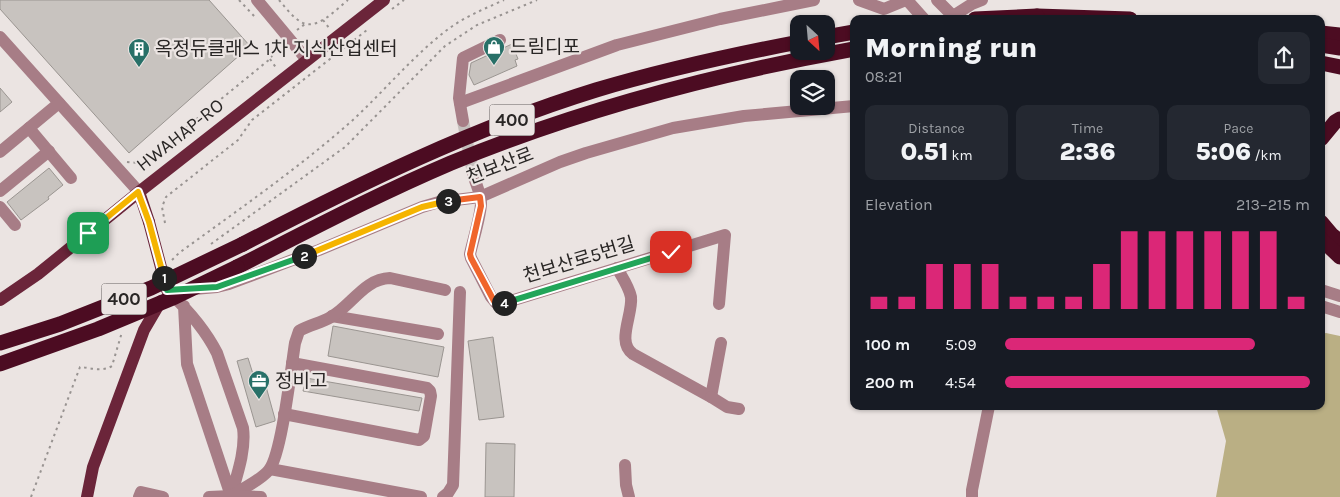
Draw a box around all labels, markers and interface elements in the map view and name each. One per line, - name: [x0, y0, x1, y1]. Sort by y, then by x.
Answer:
- north arrow: [790, 15, 835, 60]
- map controls: [790, 15, 835, 115]
- text: Morning run: [865, 31, 1037, 64]
- button: share: [1258, 32, 1310, 84]
- shop icon: 드림디포: [482, 35, 506, 66]
- place label: 드림디포: [510, 36, 580, 58]
- building icon: 옥정듀클래스 1차 지식산업센터: [127, 37, 151, 68]
- place label: 옥정듀클래스 1차 지식산업센터: [155, 38, 398, 60]
- text: 08:21: [865, 67, 903, 86]
- button: layers: [790, 70, 835, 115]
- street label: HWAHAP-RO: [132, 94, 228, 176]
- road number: 400: [490, 104, 534, 136]
- text: Distance: [908, 120, 965, 137]
- text: Time: [1072, 120, 1103, 137]
- text: Pace: [1224, 120, 1253, 137]
- text: 0.51: [900, 137, 948, 166]
- text: 2:36: [1059, 137, 1116, 166]
- text: 5:06: [1195, 137, 1251, 166]
- street label: 천보산로: [463, 143, 537, 189]
- text: km: [948, 147, 973, 164]
- text: /km: [1251, 147, 1282, 164]
- pin: 3: [436, 188, 460, 214]
- text: 3: [444, 193, 453, 210]
- text: Elevation: [865, 195, 933, 214]
- text: 213–215 m: [1236, 195, 1310, 214]
- pin: [67, 212, 109, 254]
- icon: arrive: [74, 219, 102, 247]
- pin: [650, 231, 692, 273]
- street label: 천보산로5번길: [521, 233, 637, 287]
- icon: check: [657, 238, 685, 266]
- pin: 2: [292, 244, 316, 268]
- text: 2: [300, 248, 309, 265]
- pin: 1: [152, 266, 176, 290]
- text: 1: [162, 270, 167, 287]
- road number: 400: [102, 284, 146, 314]
- pin: 4: [492, 290, 516, 316]
- text: 4: [500, 295, 509, 312]
- text: 100 m: [865, 335, 910, 354]
- text: 5:09: [945, 335, 977, 354]
- office icon: 정비고: [247, 369, 271, 400]
- place label: 정비고: [275, 370, 327, 392]
- text: 200 m: [865, 373, 914, 392]
- text: 4:54: [945, 373, 976, 392]

